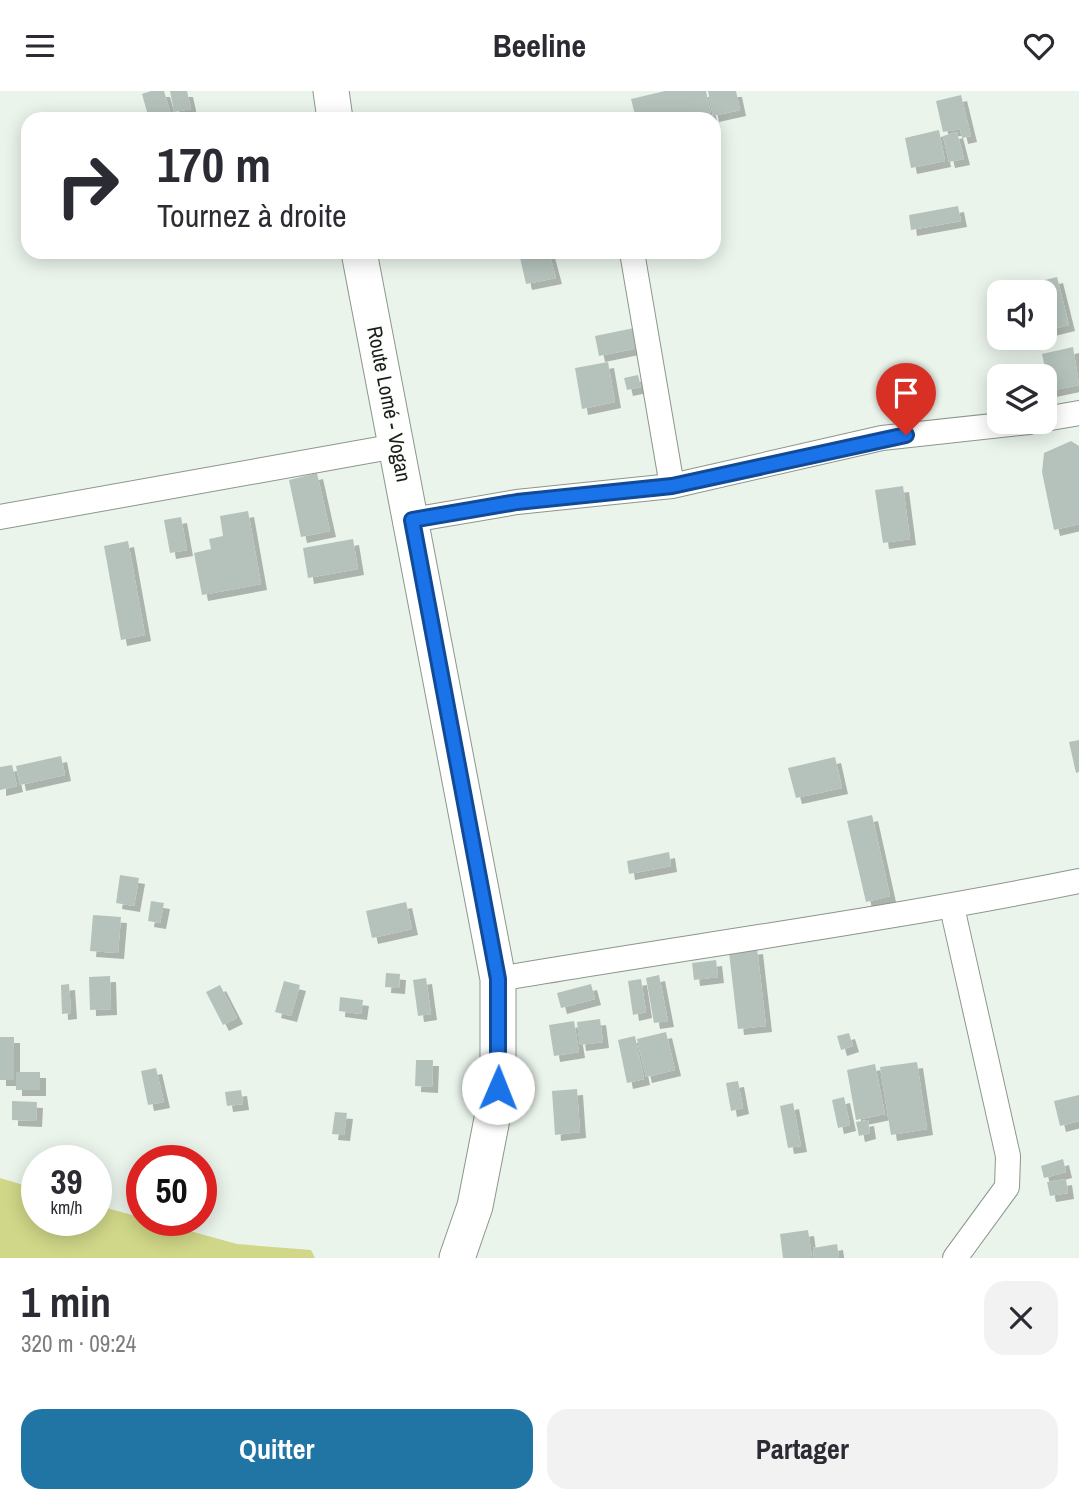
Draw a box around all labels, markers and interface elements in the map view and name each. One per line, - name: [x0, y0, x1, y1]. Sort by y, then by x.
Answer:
- text: Beeline: [493, 24, 586, 67]
- icon: menu: [21, 27, 59, 65]
- icon: heart: [1020, 27, 1058, 65]
- text: 170 m: [157, 131, 271, 197]
- icon: right: [42, 140, 133, 231]
- text: Tournez à droite: [157, 194, 347, 237]
- map controls: [987, 280, 1057, 434]
- button: sound: [987, 280, 1057, 350]
- street label: Route Lomé - Vogan: [360, 324, 419, 484]
- pin: [876, 363, 936, 435]
- button: layers: [987, 364, 1057, 434]
- icon: arrive: [887, 374, 925, 412]
- position arrow: [461, 1051, 535, 1125]
- speed limit sign: 50: [126, 1145, 217, 1236]
- text: 39: [51, 1158, 82, 1205]
- text: km/h: [51, 1195, 83, 1220]
- text: 1 min: [21, 1274, 111, 1330]
- button: close: [984, 1281, 1058, 1355]
- text: 320 m · 09:24: [21, 1328, 136, 1359]
- button: Quitter: [21, 1409, 533, 1489]
- button: Partager: [547, 1409, 1058, 1489]

